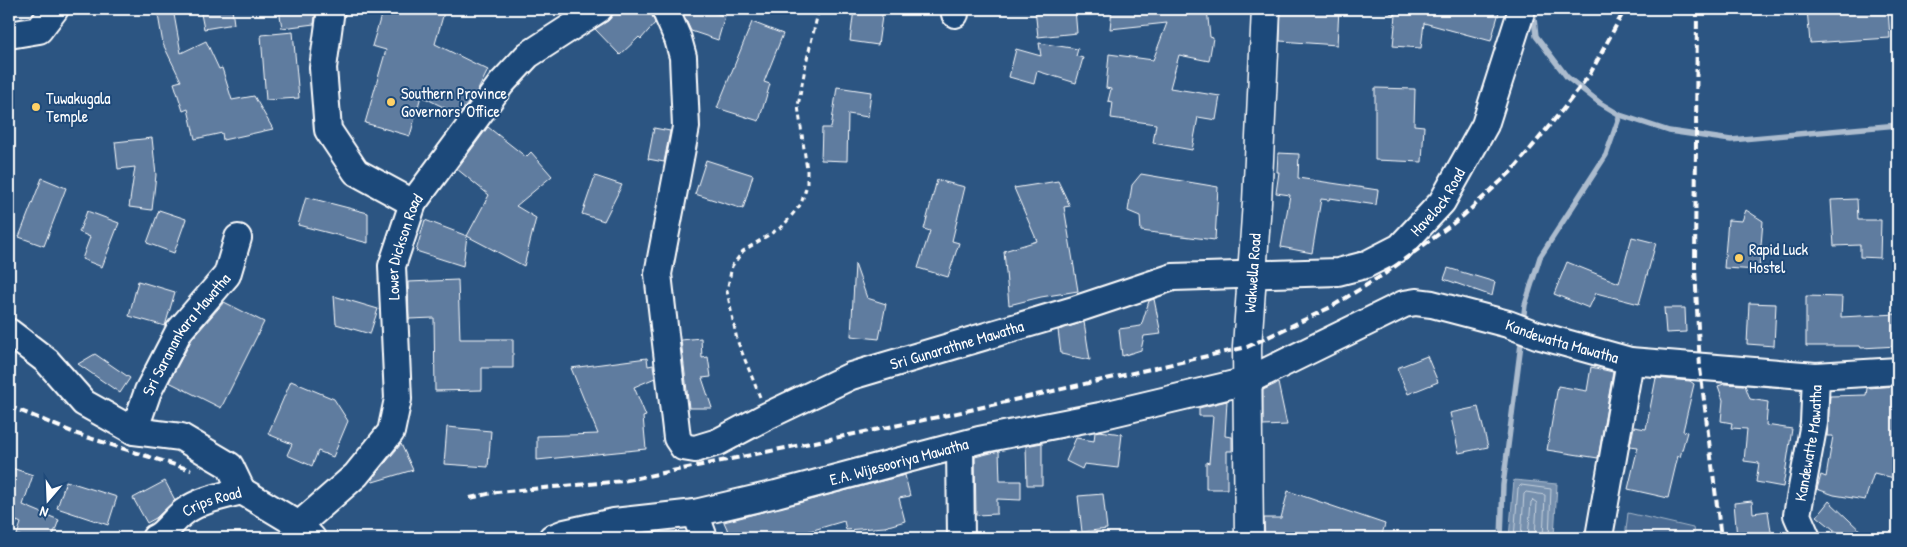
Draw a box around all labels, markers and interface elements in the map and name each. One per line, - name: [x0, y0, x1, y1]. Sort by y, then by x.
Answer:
- place label: Southern Province Governors' Office: [401, 82, 508, 122]
- place label: Tuwakugala Temple: [46, 87, 111, 127]
- marker: Southern Province Governors' Office: [385, 96, 397, 108]
- marker: Tuwakugala Temple: [30, 101, 42, 113]
- street label: Havelock Road: [1405, 164, 1470, 241]
- street label: Lower Dickson Road: [381, 189, 427, 301]
- street label: Wakwella Road: [1238, 233, 1266, 314]
- place label: Rapid Luck Hostel: [1749, 238, 1808, 278]
- marker: Rapid Luck Hostel: [1733, 252, 1745, 264]
- street label: Sri Saranankara Mawatha: [136, 268, 235, 398]
- street label: Kandewatta Mawatha: [1502, 313, 1621, 368]
- street label: Sri Gunarathne Mawatha: [887, 315, 1026, 375]
- street label: Kandewatte Mawatha: [1789, 385, 1827, 503]
- street label: E.A. Wijesooriya Mawatha: [827, 432, 971, 490]
- north arrow: [22, 474, 72, 524]
- street label: Crips Road: [177, 481, 243, 522]
- text: N: [36, 502, 50, 523]

